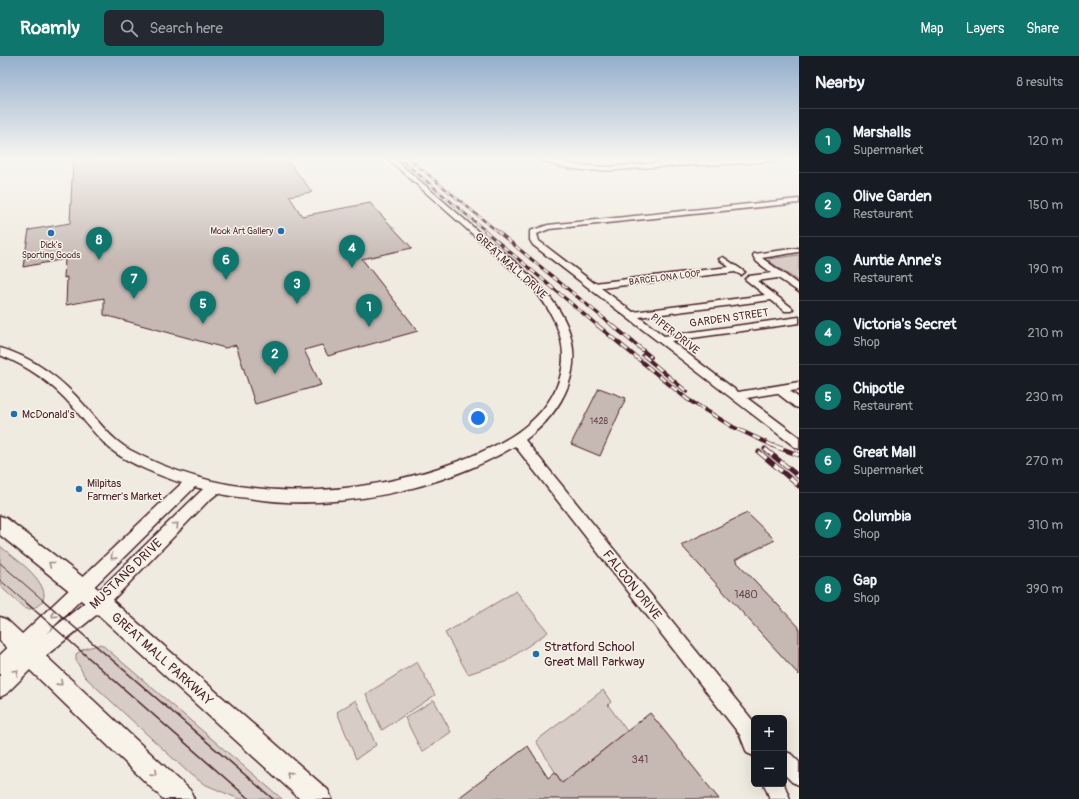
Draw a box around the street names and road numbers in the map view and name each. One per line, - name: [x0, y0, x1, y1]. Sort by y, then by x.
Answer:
- street label: GREAT MALL DRIVE: [472, 230, 550, 302]
- street label: BARCELONA LOOP: [628, 268, 702, 288]
- street label: GARDEN STREET: [689, 306, 769, 330]
- street label: PIPER DRIVE: [648, 311, 702, 357]
- street label: MUSTANG DRIVE: [86, 535, 166, 613]
- street label: FALCON DRIVE: [599, 547, 665, 623]
- street label: GREAT MALL PARKWAY: [108, 609, 217, 709]

